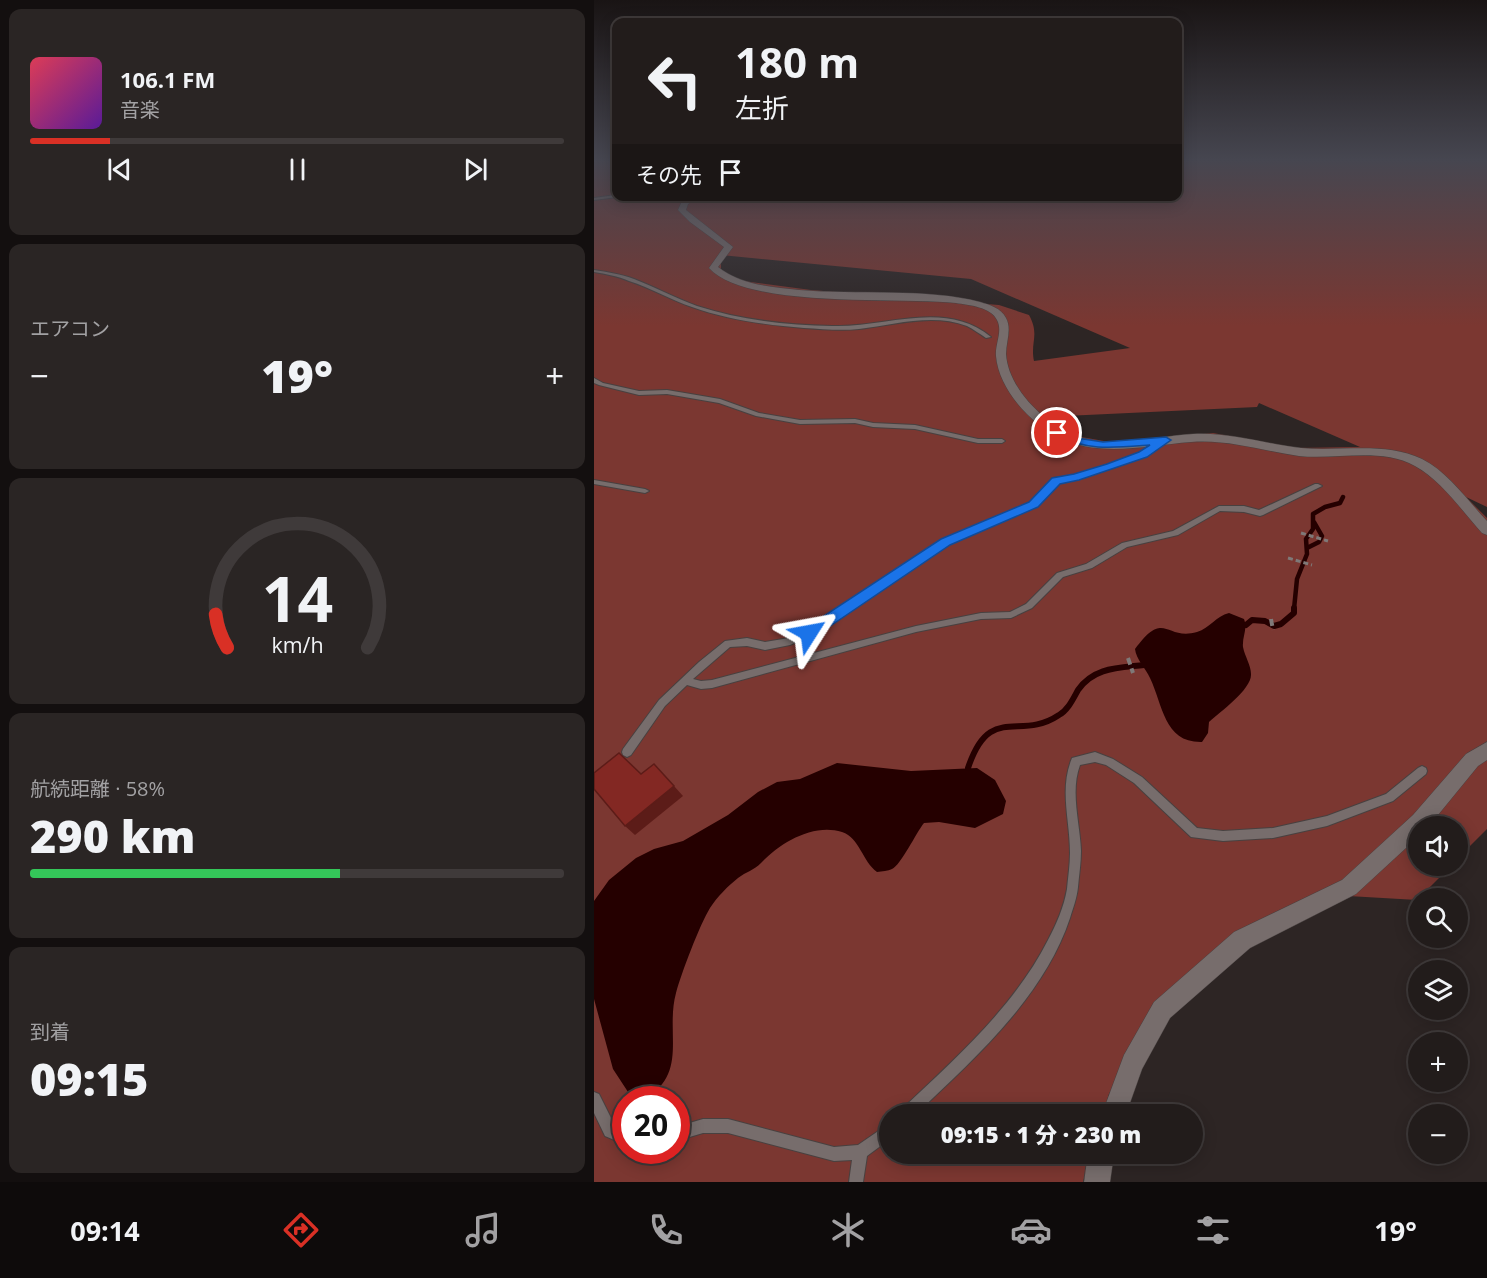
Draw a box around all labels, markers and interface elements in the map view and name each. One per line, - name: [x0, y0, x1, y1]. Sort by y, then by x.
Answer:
- text: 180 m: [735, 33, 859, 90]
- icon: left: [636, 42, 714, 120]
- text: 106.1 FM: [120, 64, 215, 94]
- text: 左折: [735, 89, 789, 126]
- text: 音楽: [120, 96, 160, 123]
- icon: previous: [103, 153, 136, 186]
- icon: pause: [281, 153, 314, 186]
- icon: next: [459, 153, 492, 186]
- icon: arrive: [714, 156, 747, 189]
- text: その先: [636, 159, 702, 189]
- text: エアコン: [30, 315, 110, 342]
- text: 19°: [261, 345, 333, 406]
- text: −: [30, 353, 49, 398]
- text: +: [545, 353, 564, 398]
- pin: [1031, 407, 1082, 458]
- icon: arrive: [1040, 416, 1073, 449]
- text: 14: [261, 555, 333, 640]
- position arrow: [777, 601, 841, 665]
- text: km/h: [271, 630, 323, 659]
- text: 航続距離 · 58%: [30, 775, 165, 802]
- text: 290 km: [30, 805, 195, 866]
- map controls: [1408, 816, 1468, 1164]
- button: sound: [1408, 816, 1468, 876]
- button: search: [1408, 888, 1468, 948]
- button: layers: [1408, 960, 1468, 1020]
- text: 到着: [30, 1018, 70, 1045]
- button: +: [1408, 1032, 1468, 1092]
- text: 09:15: [30, 1048, 148, 1109]
- speed limit sign: 20: [612, 1086, 690, 1164]
- button: −: [1408, 1104, 1468, 1164]
- text: 09:15 · 1 分 · 230 m: [941, 1119, 1141, 1149]
- icon: directions: [280, 1209, 322, 1251]
- icon: music: [462, 1209, 504, 1251]
- icon: phone: [645, 1209, 687, 1251]
- icon: climate: [827, 1209, 869, 1251]
- icon: car: [1010, 1209, 1052, 1251]
- icon: filters: [1192, 1209, 1234, 1251]
- text: 09:14: [70, 1212, 140, 1249]
- text: 19°: [1374, 1212, 1417, 1249]

